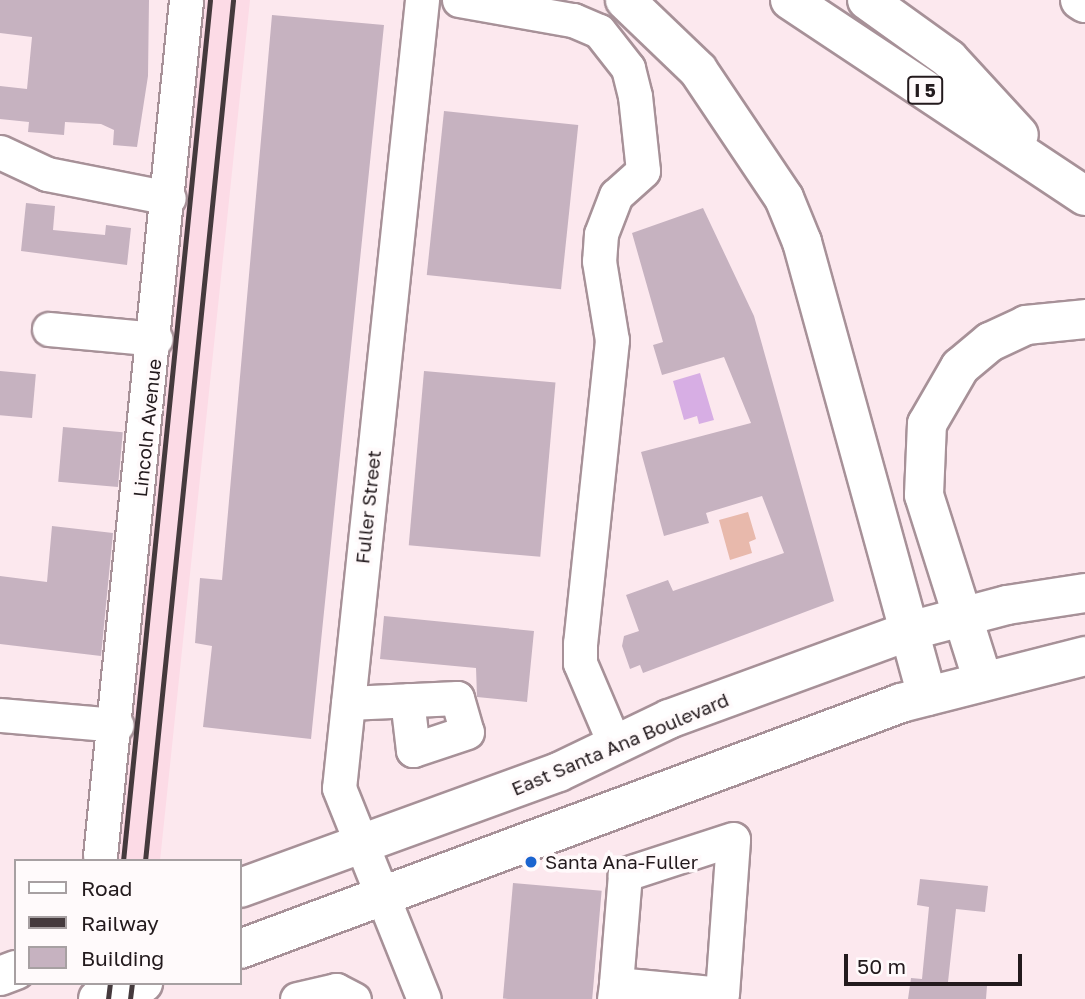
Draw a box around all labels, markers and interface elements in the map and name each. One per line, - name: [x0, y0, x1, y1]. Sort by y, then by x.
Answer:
- road number: I 5: [906, 76, 944, 104]
- street label: Lincoln Avenue: [128, 358, 166, 498]
- street label: Fuller Street: [351, 449, 385, 565]
- street label: East Santa Ana Boulevard: [508, 688, 732, 800]
- place label: Santa Ana-Fuller: [545, 851, 698, 873]
- marker: Santa Ana-Fuller: [523, 854, 539, 870]
- legend: [14, 859, 242, 985]
- text: Road: [81, 875, 132, 901]
- text: Railway: [81, 910, 159, 936]
- scale bar: [847, 940, 1026, 984]
- text: Building: [81, 945, 164, 971]
- text: 50 m: [857, 953, 906, 979]

